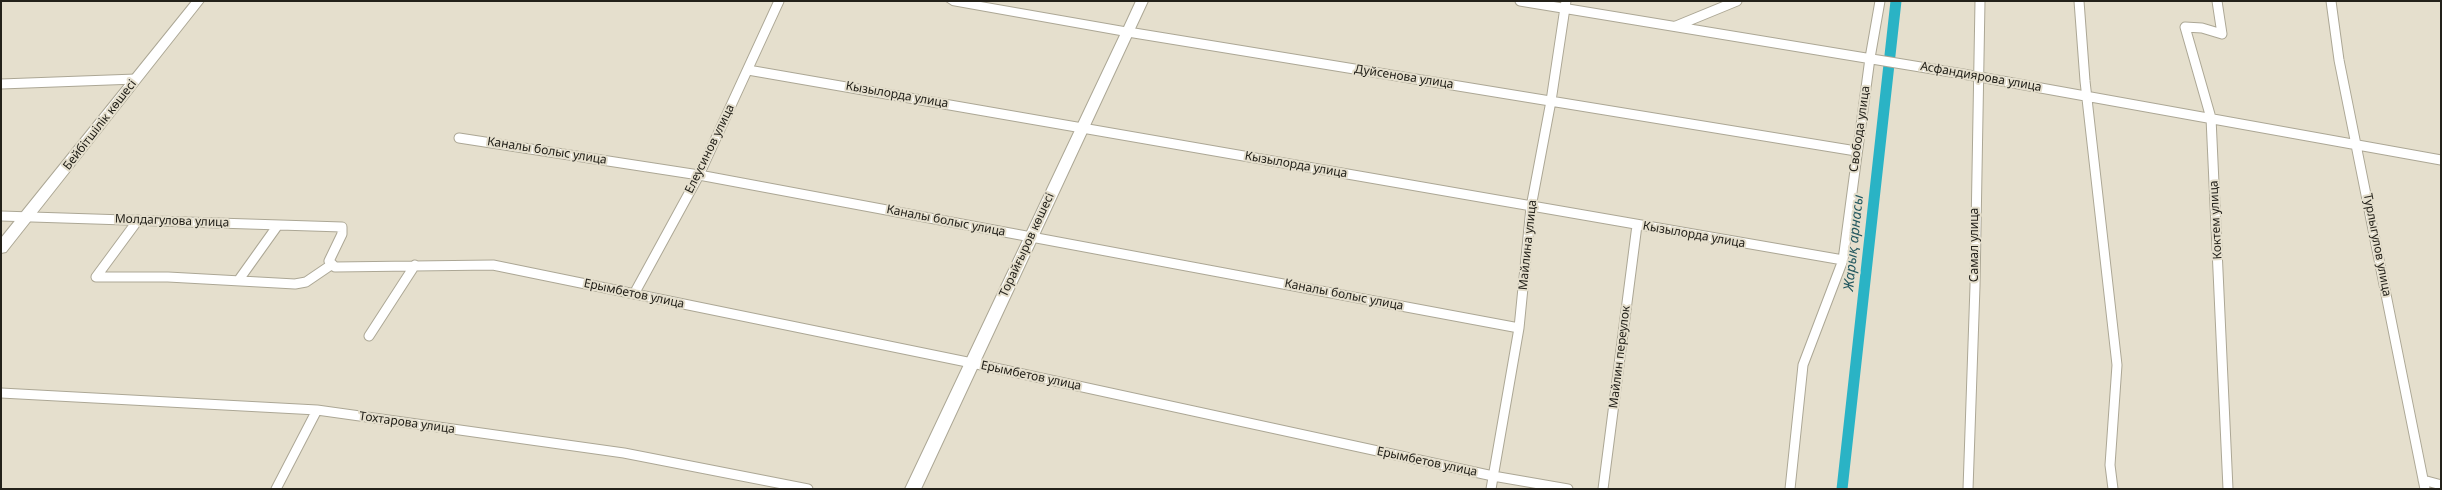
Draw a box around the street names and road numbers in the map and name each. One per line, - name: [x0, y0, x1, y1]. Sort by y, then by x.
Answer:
- street label: Асфандиярова улица: [1919, 59, 2043, 95]
- street label: Дуйсенова улица: [1353, 62, 1455, 92]
- street label: Бейбітшілік көшесі: [60, 77, 140, 173]
- street label: Кызылорда улица: [845, 79, 949, 111]
- street label: Свобода улица: [1847, 85, 1873, 173]
- street label: Елеусинов улица: [682, 102, 738, 196]
- street label: Каналы болыс улица: [486, 134, 608, 168]
- street label: Кызылорда улица: [1244, 149, 1348, 181]
- street label: Коктем улица: [2207, 180, 2225, 260]
- street label: Торайғыров көшесі: [997, 191, 1057, 299]
- street label: Турлыгулов улица: [2360, 192, 2394, 298]
- street label: Майлина улица: [1516, 199, 1540, 291]
- street label: Каналы болыс улица: [885, 202, 1007, 240]
- street label: Самал улица: [1968, 208, 1982, 282]
- street label: Молдагулова улица: [115, 212, 229, 230]
- street label: Кызылорда улица: [1642, 219, 1746, 251]
- street label: Ерымбетов улица: [582, 276, 686, 312]
- street label: Каналы болыс улица: [1283, 276, 1405, 314]
- street label: Майлин переулок: [1607, 305, 1633, 409]
- street label: Ерымбетов улица: [979, 358, 1083, 394]
- street label: Тохтарова улица: [358, 409, 456, 437]
- street label: Ерымбетов улица: [1375, 444, 1479, 480]

